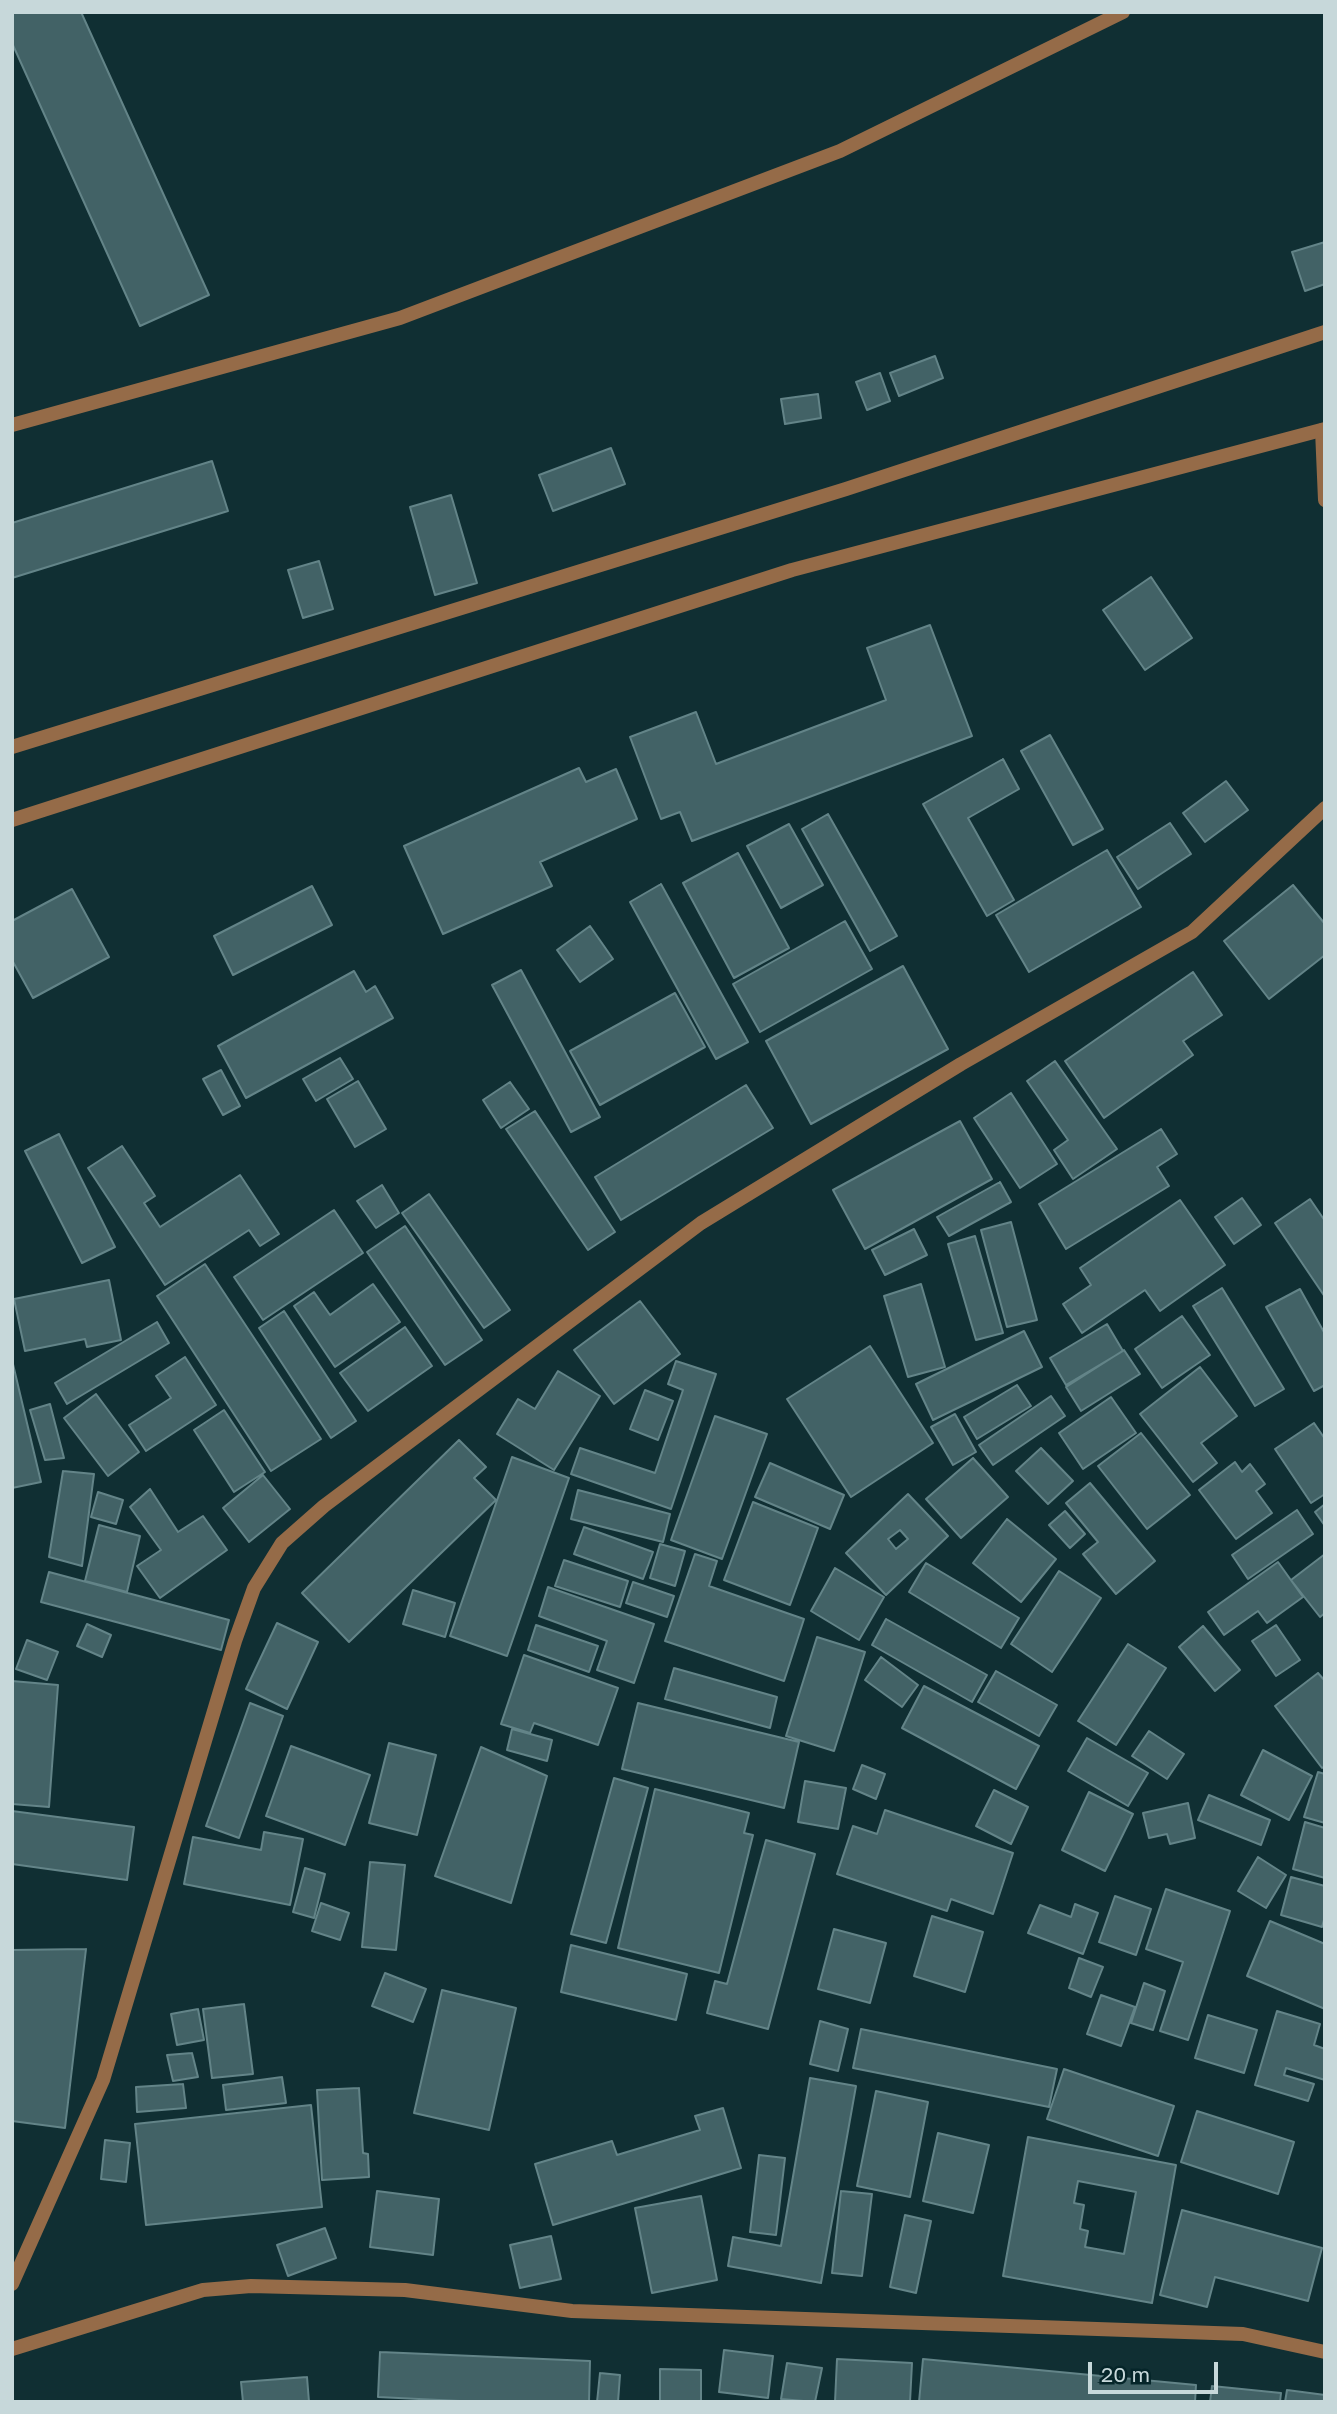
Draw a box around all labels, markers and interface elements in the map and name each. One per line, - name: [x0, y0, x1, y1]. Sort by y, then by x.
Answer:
- scale bar: [1092, 2348, 1222, 2392]
- text: 20 m: [1101, 2361, 1150, 2387]

